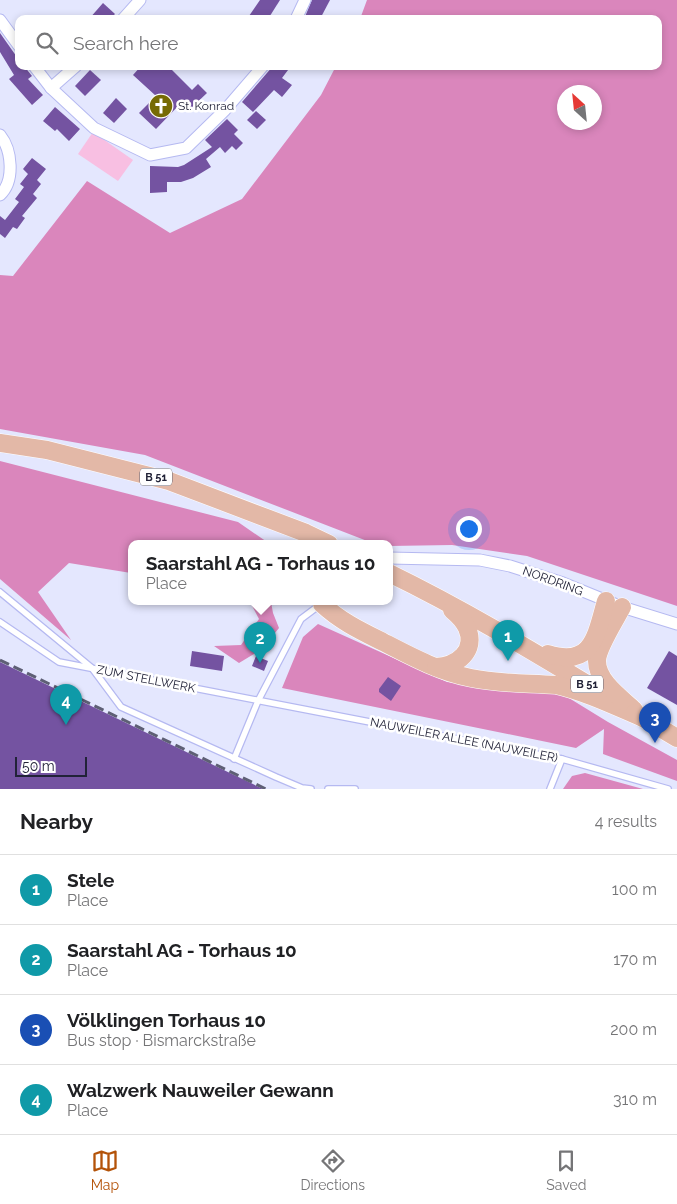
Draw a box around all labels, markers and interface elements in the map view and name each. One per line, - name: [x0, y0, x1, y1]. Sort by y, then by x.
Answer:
- search box: [15, 15, 662, 70]
- icon: search: [33, 29, 61, 57]
- text: Search here: [73, 32, 179, 54]
- north arrow: [557, 85, 602, 130]
- church icon: St. Konrad: [148, 93, 174, 119]
- place label: St. Konrad: [178, 99, 234, 113]
- road number: B 51: [140, 468, 172, 486]
- your location: [456, 516, 482, 542]
- popup: [128, 540, 393, 605]
- text: Saarstahl AG - Torhaus 10: [146, 552, 375, 574]
- street label: NORDRING: [521, 564, 585, 598]
- text: Place: [146, 574, 187, 593]
- pin: 1: [492, 620, 524, 661]
- pin: 2: [244, 622, 276, 663]
- street label: ZUM STELLWERK: [95, 663, 197, 695]
- road number: B 51: [571, 676, 603, 692]
- pin: 4: [50, 684, 82, 725]
- pin: 3: [639, 702, 671, 743]
- street label: NAUWEILER ALLEE (NAUWEILER): [369, 715, 559, 765]
- scale bar: [15, 754, 88, 777]
- text: 50 m: [22, 758, 55, 774]
- text: Nearby: [20, 809, 93, 834]
- text: 4 results: [595, 812, 657, 831]
- text: Stele: [67, 869, 114, 891]
- text: 1: [32, 880, 40, 899]
- text: 100 m: [612, 880, 657, 899]
- text: Place: [67, 891, 108, 910]
- text: Saarstahl AG - Torhaus 10: [67, 939, 297, 961]
- text: 2: [31, 950, 41, 969]
- text: 170 m: [613, 950, 657, 969]
- text: Place: [67, 961, 108, 980]
- text: Völklingen Torhaus 10: [67, 1009, 266, 1031]
- text: 3: [32, 1020, 40, 1039]
- text: 200 m: [610, 1020, 657, 1039]
- text: Bus stop · Bismarckstraße: [67, 1031, 256, 1050]
- text: Walzwerk Nauweiler Gewann: [67, 1079, 334, 1101]
- text: 4: [31, 1090, 41, 1109]
- text: 310 m: [613, 1090, 657, 1109]
- text: Place: [67, 1101, 108, 1120]
- tab: Map: [91, 1147, 119, 1193]
- tab: Directions: [300, 1147, 365, 1193]
- tab: Saved: [546, 1147, 586, 1193]

